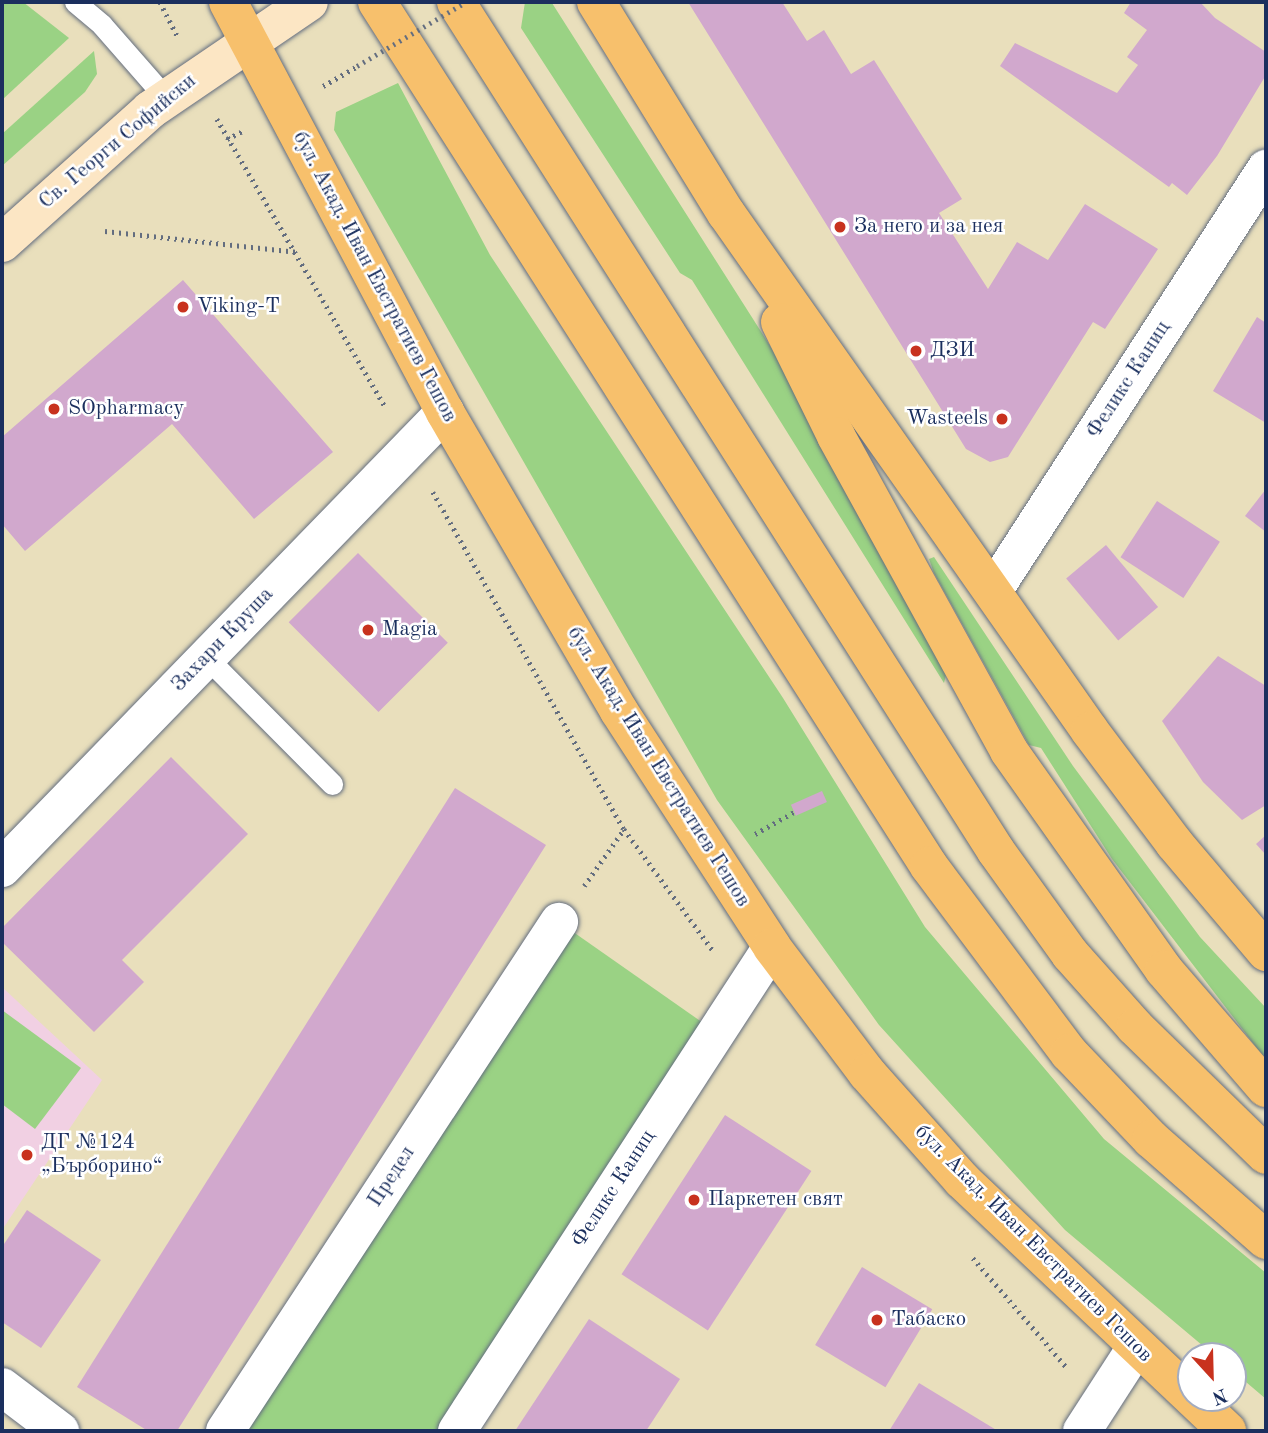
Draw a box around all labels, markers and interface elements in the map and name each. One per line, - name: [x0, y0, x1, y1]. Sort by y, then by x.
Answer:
- street label: Св. Георги Софийски: [34, 69, 202, 215]
- street label: бул. Акад. Иван Евстратиев Гешов: [286, 127, 462, 427]
- place label: За него и за нея: [854, 214, 1004, 240]
- marker: За него и за нея: [832, 219, 848, 235]
- place label: Viking-T: [197, 294, 280, 320]
- marker: Viking-T: [175, 299, 191, 315]
- street label: Феликс Каниц: [1082, 317, 1176, 443]
- place label: ДЗИ: [930, 338, 975, 364]
- marker: ДЗИ: [908, 343, 924, 359]
- place label: SOpharmacy: [68, 396, 184, 422]
- marker: SOpharmacy: [46, 401, 62, 417]
- place label: Wasteels: [906, 406, 988, 432]
- marker: Wasteels: [994, 411, 1010, 427]
- street label: Захари Круша: [167, 582, 279, 698]
- place label: Magia: [382, 617, 437, 643]
- marker: Magia: [360, 622, 376, 638]
- street label: бул. Акад. Иван Евстратиев Гешов: [561, 622, 755, 912]
- street label: бул. Акад. Иван Евстратиев Гешов: [909, 1120, 1157, 1368]
- street label: Феликс Каниц: [567, 1126, 661, 1252]
- place label: ДГ №124 „Бърборино“: [41, 1130, 162, 1180]
- street label: Предел: [363, 1142, 421, 1212]
- marker: ДГ №124 „Бърборино“: [19, 1147, 35, 1163]
- place label: Паркетен свят: [708, 1187, 843, 1213]
- marker: Паркетен свят: [686, 1192, 702, 1208]
- place label: Табаско: [891, 1307, 966, 1333]
- marker: Табаско: [869, 1312, 885, 1328]
- north arrow: [1177, 1342, 1247, 1412]
- text: N: [1209, 1384, 1230, 1407]

